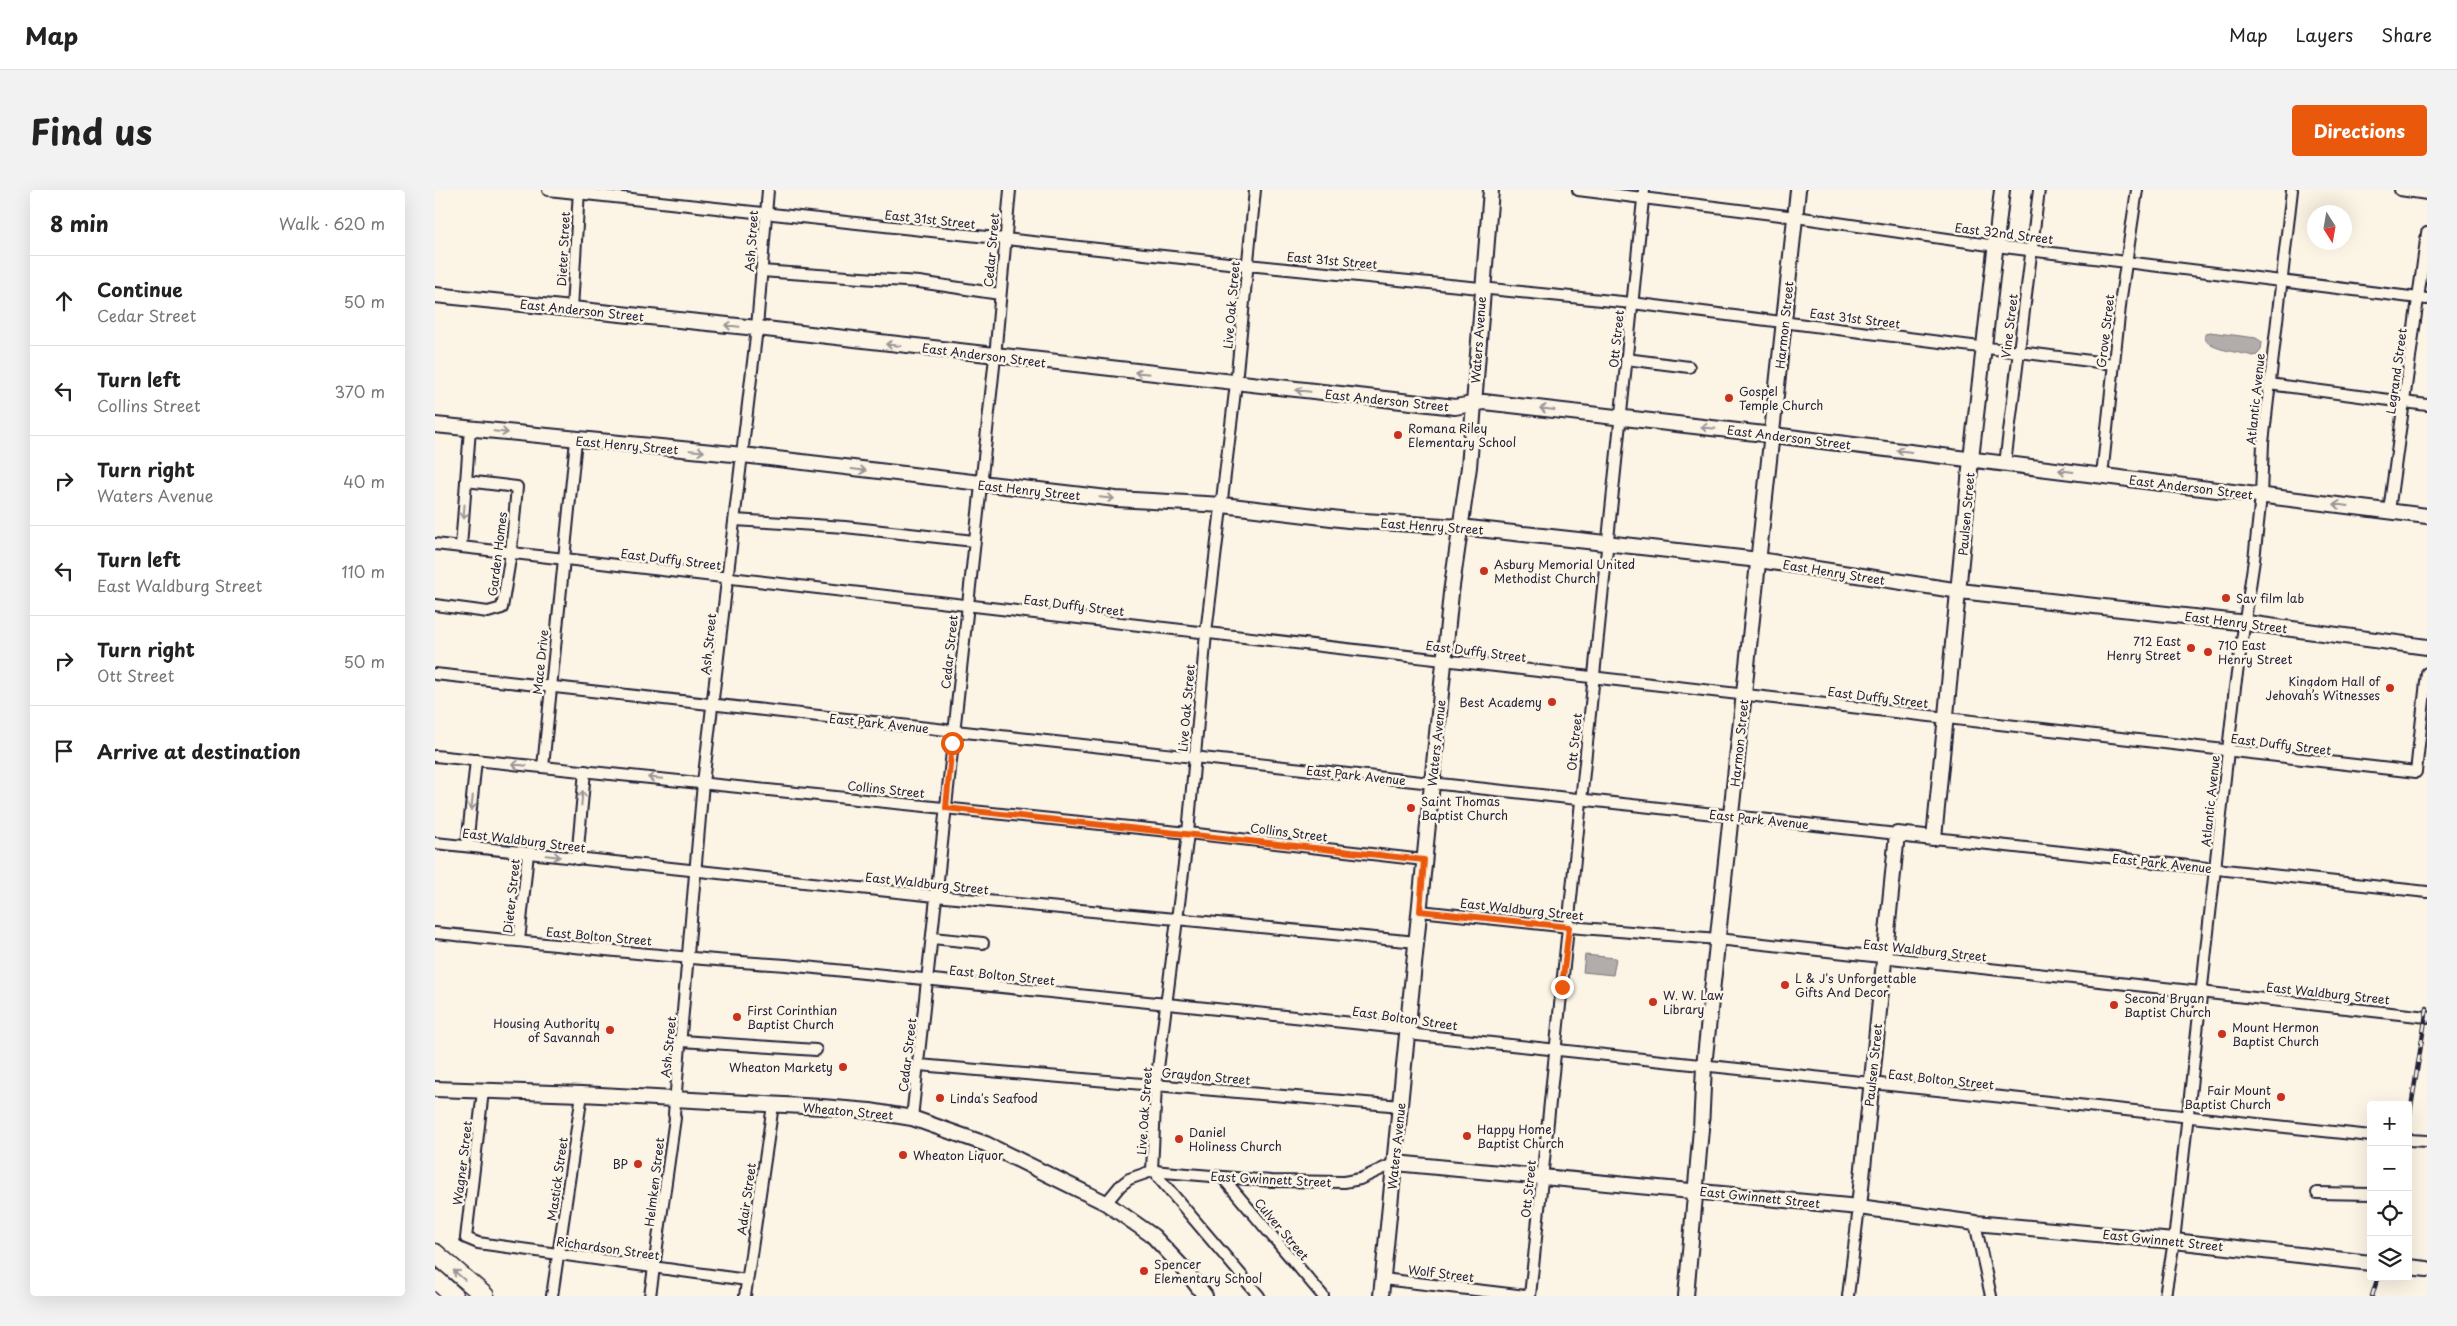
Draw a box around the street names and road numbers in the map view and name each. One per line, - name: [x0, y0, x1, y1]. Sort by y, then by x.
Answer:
- street label: East 31st Street: [884, 205, 977, 233]
- street label: Ash Street: [740, 210, 762, 272]
- street label: Dieter Street: [552, 211, 574, 287]
- street label: Cedar Street: [979, 212, 1003, 288]
- street label: East 32nd Street: [1954, 218, 2054, 248]
- street label: East 31st Street: [1286, 247, 1378, 273]
- street label: Live Oak Street: [1218, 260, 1244, 350]
- street label: Harmon Street: [1770, 280, 1798, 370]
- street label: Vine Street: [1996, 293, 2022, 359]
- street label: Grove Street: [2092, 293, 2118, 369]
- street label: East Anderson Street: [519, 295, 645, 325]
- street label: Waters Avenue: [1466, 295, 1490, 384]
- street label: East 31st Street: [1809, 304, 1902, 333]
- street label: Ott Street: [1604, 309, 1628, 369]
- street label: Legrand Street: [2381, 327, 2411, 415]
- street label: East Anderson Street: [921, 338, 1047, 372]
- street label: Atlantic Avenue: [2241, 352, 2269, 446]
- street label: East Anderson Street: [1324, 385, 1450, 415]
- street label: East Anderson Street: [1726, 420, 1852, 454]
- street label: East Henry Street: [575, 432, 679, 458]
- street label: East Anderson Street: [2128, 470, 2254, 504]
- street label: Paulsen Street: [1953, 472, 1979, 556]
- street label: East Henry Street: [977, 476, 1081, 504]
- street label: Garden Homes: [483, 510, 511, 597]
- street label: East Henry Street: [1380, 513, 1484, 539]
- street label: East Duffy Street: [620, 544, 722, 574]
- street label: East Henry Street: [1782, 555, 1886, 589]
- street label: East Duffy Street: [1023, 590, 1125, 620]
- street label: East Henry Street: [2184, 607, 2288, 637]
- street label: Ash Street: [696, 612, 720, 676]
- street label: Cedar Street: [936, 614, 962, 690]
- street label: Mace Drive: [528, 629, 552, 695]
- street label: East Duffy Street: [1425, 636, 1527, 666]
- street label: Live Oak Street: [1173, 663, 1199, 753]
- street label: East Duffy Street: [1827, 682, 1929, 712]
- street label: Waters Avenue: [1422, 698, 1450, 787]
- street label: Harmon Street: [1725, 698, 1753, 788]
- street label: East Park Avenue: [828, 709, 930, 737]
- street label: Ott Street: [1562, 712, 1586, 772]
- street label: East Duffy Street: [2230, 729, 2332, 759]
- street label: Atlantic Avenue: [2196, 754, 2224, 848]
- street label: East Park Avenue: [1305, 761, 1407, 789]
- street label: Collins Street: [846, 776, 926, 802]
- street label: East Park Avenue: [1708, 805, 1810, 833]
- street label: Collins Street: [1249, 818, 1329, 846]
- street label: East Waldburg Street: [461, 824, 587, 857]
- street label: East Park Avenue: [2111, 849, 2213, 877]
- street label: Dieter Street: [498, 858, 524, 934]
- street label: East Waldburg Street: [864, 868, 990, 898]
- street label: East Waldburg Street: [1459, 894, 1585, 924]
- street label: East Bolton Street: [545, 922, 653, 950]
- street label: East Waldburg Street: [1862, 935, 1988, 965]
- street label: East Bolton Street: [948, 961, 1056, 990]
- street label: East Waldburg Street: [2265, 978, 2391, 1008]
- street label: East Bolton Street: [1351, 1002, 1459, 1034]
- street label: Ash Street: [656, 1015, 680, 1079]
- street label: Cedar Street: [894, 1017, 920, 1093]
- street label: Paulsen Street: [1860, 1023, 1886, 1107]
- street label: Graydon Street: [1161, 1063, 1251, 1089]
- street label: East Bolton Street: [1887, 1065, 1995, 1094]
- street label: Live Oak Street: [1132, 1066, 1156, 1156]
- street label: Wheaton Street: [802, 1098, 894, 1124]
- street label: Waters Avenue: [1382, 1101, 1410, 1190]
- street label: Wagner Street: [448, 1120, 476, 1206]
- street label: Mastick Street: [542, 1136, 572, 1222]
- street label: Helmken Street: [640, 1136, 668, 1227]
- street label: Ott Street: [1516, 1159, 1540, 1219]
- street label: Adair Street: [732, 1162, 760, 1236]
- street label: East Gwinnett Street: [1210, 1167, 1332, 1191]
- street label: East Gwinnett Street: [1699, 1182, 1821, 1212]
- street label: Culver Street: [1251, 1194, 1313, 1264]
- street label: East Gwinnett Street: [2102, 1225, 2224, 1255]
- street label: Richardson Street: [555, 1232, 661, 1264]
- street label: Wolf Street: [1407, 1260, 1475, 1286]

